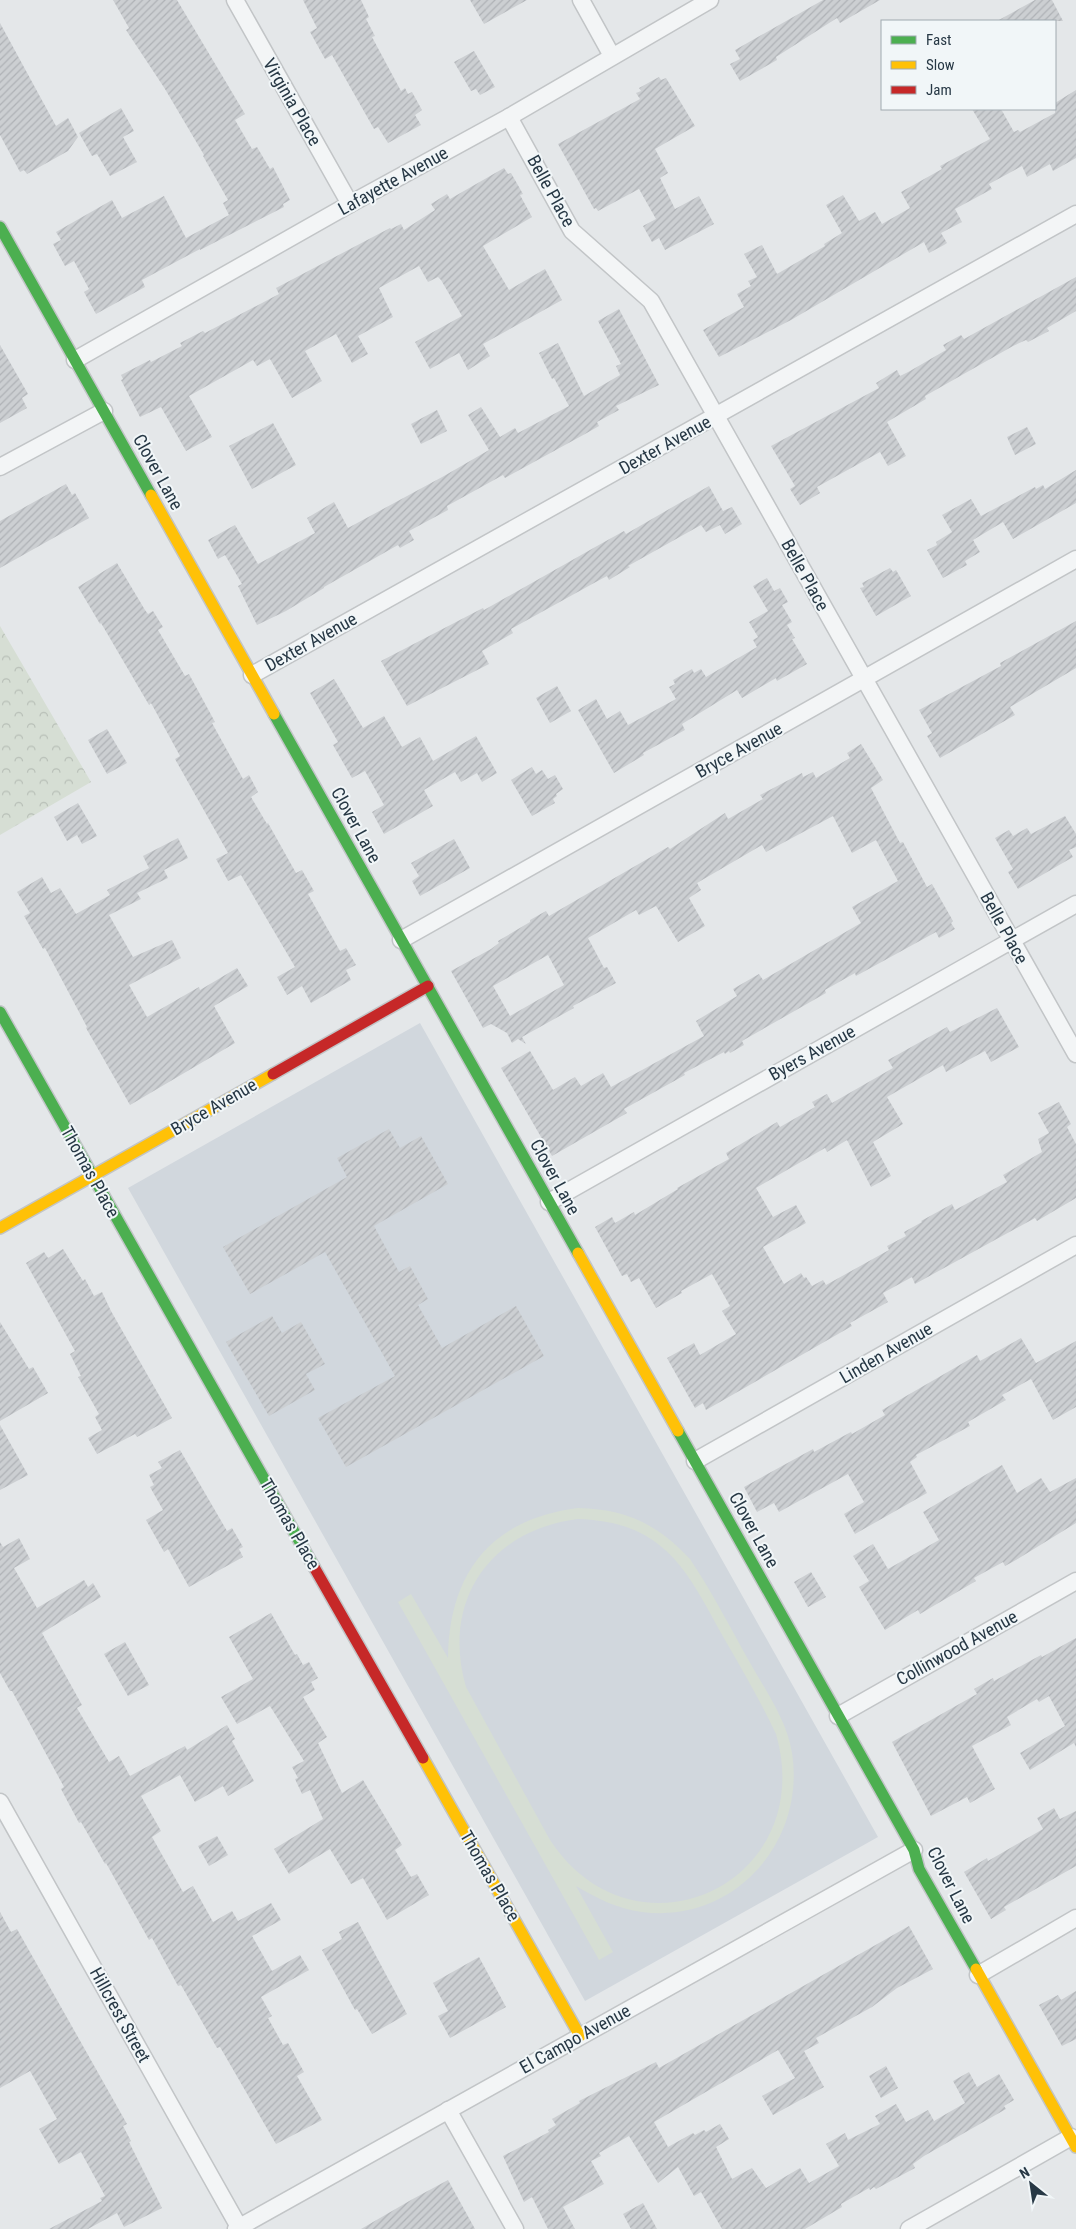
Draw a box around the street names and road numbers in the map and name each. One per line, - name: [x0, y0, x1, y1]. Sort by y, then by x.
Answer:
- street label: Virginia Place: [259, 54, 326, 149]
- street label: Lafayette Avenue: [334, 142, 451, 219]
- street label: Belle Place: [523, 151, 580, 230]
- street label: Dexter Avenue: [615, 411, 714, 478]
- street label: Clover Lane: [129, 430, 188, 513]
- street label: Belle Place: [777, 535, 834, 614]
- street label: Dexter Avenue: [261, 608, 360, 675]
- street label: Bryce Avenue: [692, 717, 786, 782]
- street label: Clover Lane: [327, 783, 386, 866]
- street label: Belle Place: [976, 888, 1033, 967]
- street label: Byers Avenue: [765, 1020, 859, 1085]
- street label: Bryce Avenue: [167, 1074, 260, 1140]
- street label: Thomas Place: [57, 1122, 124, 1221]
- street label: Clover Lane: [526, 1135, 585, 1218]
- street label: Linden Avenue: [836, 1318, 936, 1388]
- street label: Thomas Place: [256, 1475, 325, 1573]
- street label: Clover Lane: [725, 1488, 784, 1571]
- street label: Collinwood Avenue: [893, 1606, 1021, 1689]
- street label: Thomas Place: [456, 1827, 525, 1925]
- street label: Clover Lane: [923, 1843, 980, 1927]
- street label: Hillcrest Street: [86, 1964, 155, 2066]
- street label: El Campo Avenue: [516, 1999, 634, 2078]

